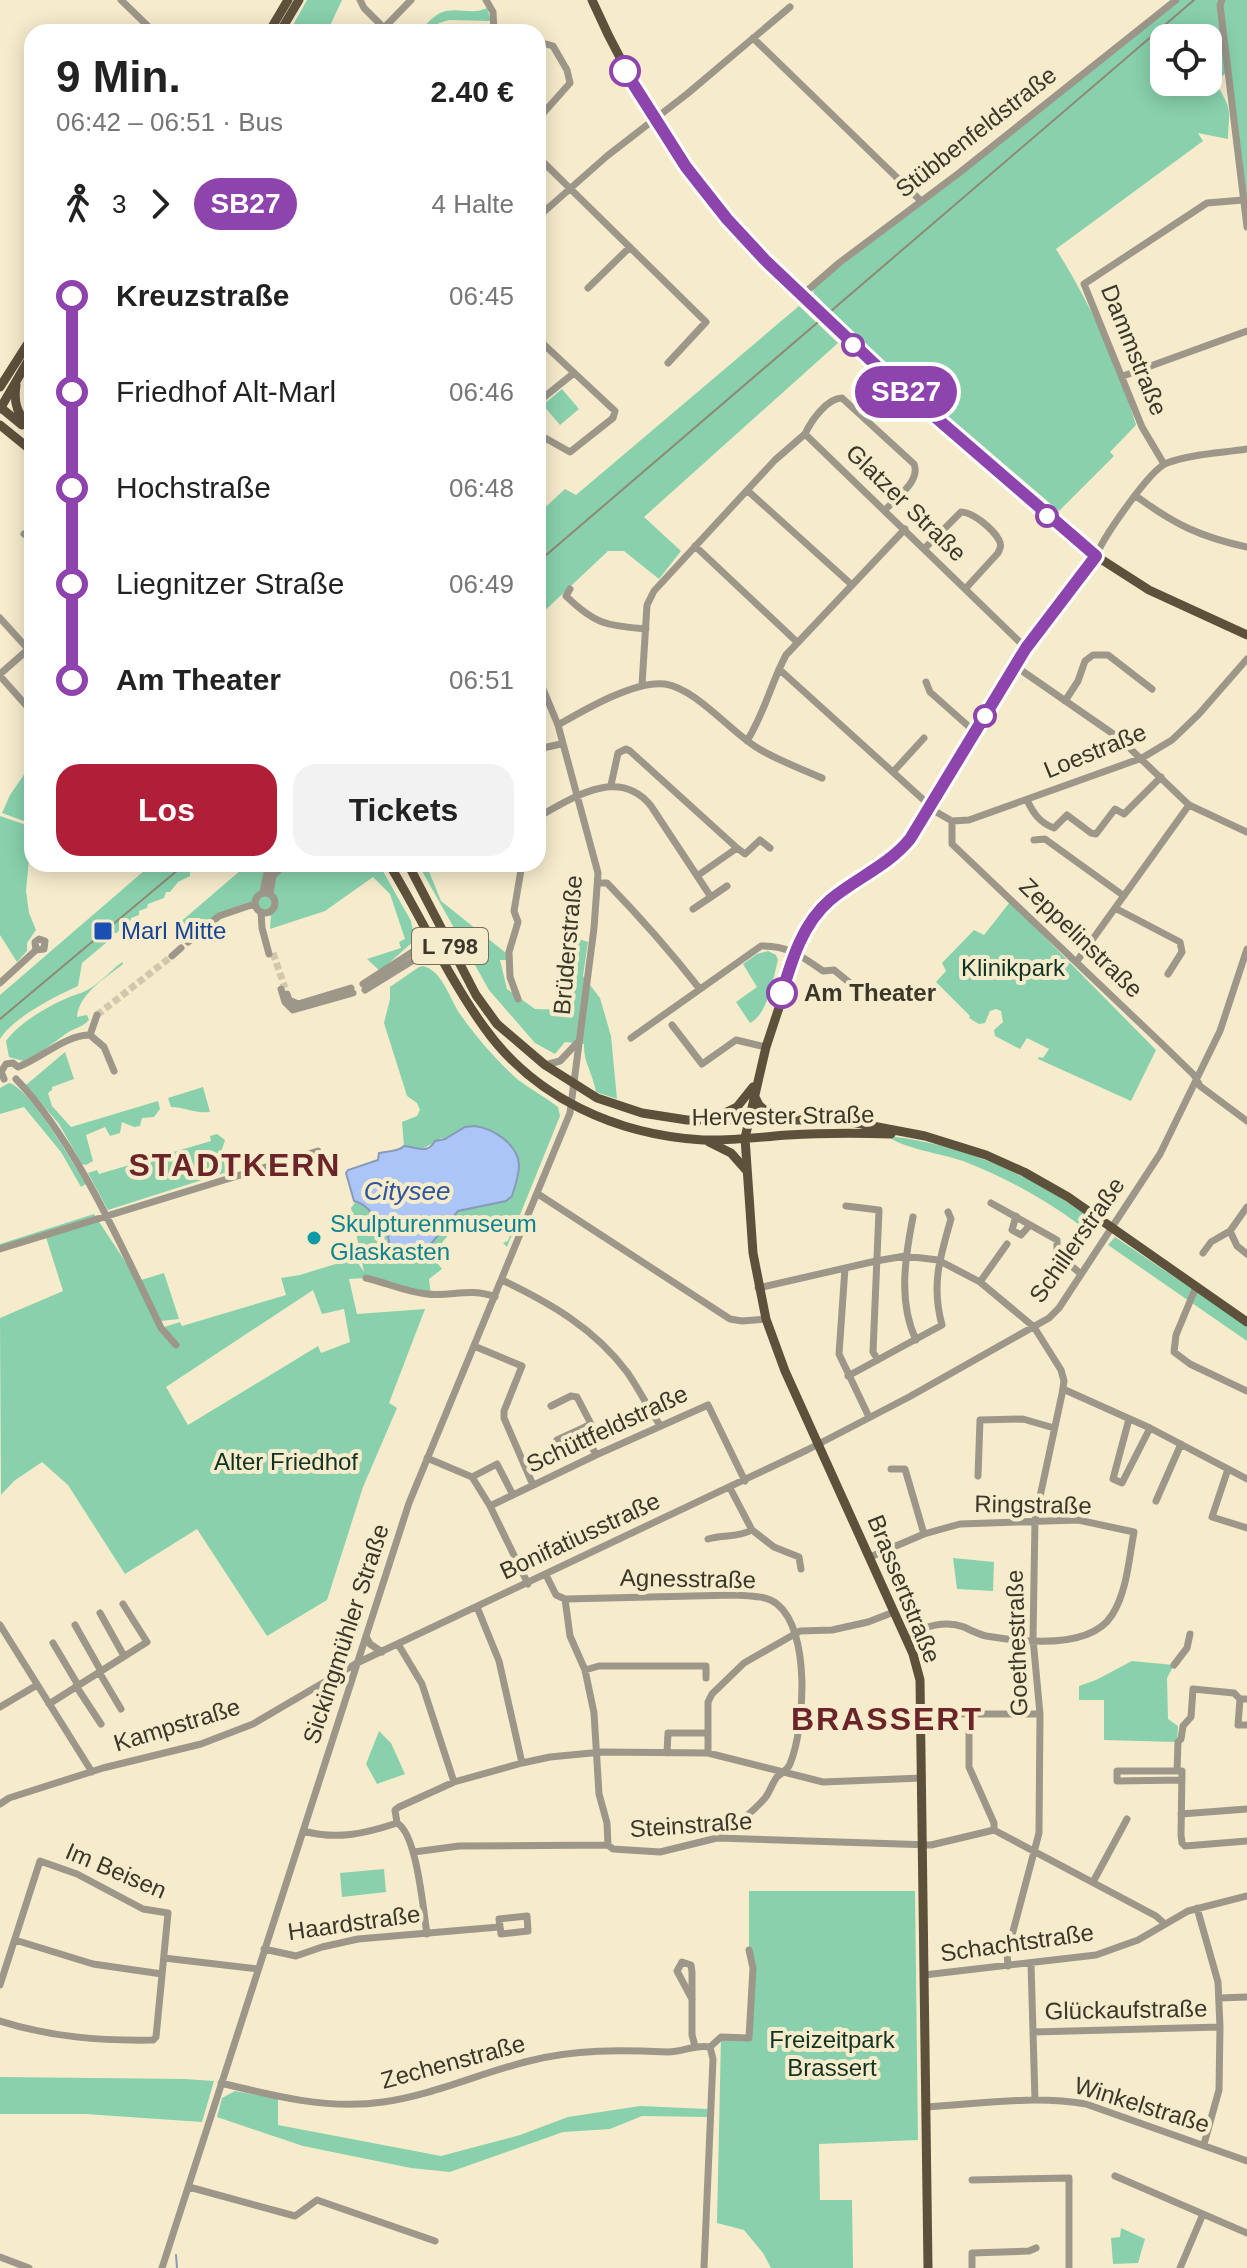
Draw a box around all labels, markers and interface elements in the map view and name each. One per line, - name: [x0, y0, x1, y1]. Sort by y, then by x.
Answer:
- map controls: [1150, 24, 1222, 96]
- button: locate: [1150, 24, 1222, 96]
- text: 9 Min.: [56, 52, 181, 101]
- unlabelled marker: [610, 56, 640, 86]
- street label: Stübbenfeldstraße: [890, 61, 1061, 203]
- text: 2.40 €: [431, 75, 514, 108]
- text: 06:42 – 06:51 · Bus: [56, 107, 283, 137]
- icon: walk: [56, 182, 100, 226]
- icon: forward: [138, 182, 182, 226]
- text: SB27: [210, 188, 281, 219]
- text: 3: [112, 189, 126, 219]
- text: 4 Halte: [432, 189, 514, 219]
- text: Kreuzstraße: [116, 279, 289, 312]
- street label: Dammstraße: [1096, 280, 1173, 419]
- text: 06:45: [449, 281, 514, 311]
- unlabelled marker: [842, 334, 864, 356]
- line badge: SB27: [850, 366, 962, 418]
- text: Friedhof Alt-Marl: [116, 375, 336, 408]
- text: SB27: [871, 376, 941, 407]
- text: 06:46: [449, 377, 514, 407]
- street label: Glatzer Straße: [841, 439, 972, 567]
- text: Hochstraße: [116, 471, 271, 504]
- text: 06:48: [449, 473, 514, 503]
- unlabelled marker: [1036, 505, 1058, 527]
- text: Liegnitzer Straße: [116, 567, 344, 600]
- text: 06:49: [449, 569, 514, 599]
- text: Am Theater: [116, 663, 281, 696]
- text: 06:51: [449, 665, 514, 695]
- unlabelled marker: [974, 705, 996, 727]
- street label: Loestraße: [1040, 718, 1150, 783]
- button: Los: [56, 764, 277, 856]
- button: Tickets: [293, 764, 514, 856]
- street label: Zeppelinstraße: [1014, 872, 1148, 1003]
- street label: Brüderstraße: [548, 874, 587, 1016]
- place label: Marl Mitte: [121, 917, 226, 944]
- marker: Marl Mitte: [92, 920, 114, 942]
- road number: L 798: [412, 928, 488, 964]
- park label: Klinikpark: [961, 954, 1066, 981]
- marker: Am Theater: [767, 978, 797, 1008]
- place label: Am Theater: [804, 979, 936, 1006]
- street label: Hervester Straße: [691, 1100, 875, 1131]
- district label: STADTKERN: [129, 1147, 341, 1183]
- street label: Schillerstraße: [1023, 1172, 1130, 1308]
- water label: Citysee: [364, 1176, 450, 1206]
- place label: Skulpturenmuseum Glaskasten: [330, 1210, 537, 1265]
- marker: Skulpturenmuseum Glaskasten: [305, 1229, 323, 1247]
- street label: Schüttfeldstraße: [522, 1379, 692, 1478]
- park label: Alter Friedhof: [214, 1448, 358, 1475]
- street label: Bonifatiusstraße: [495, 1487, 664, 1584]
- street label: Ringstraße: [974, 1490, 1092, 1519]
- street label: Brassertstraße: [862, 1511, 946, 1667]
- street label: Sickingmühler Straße: [297, 1521, 394, 1747]
- street label: Agnesstraße: [620, 1564, 756, 1593]
- street label: Goethestraße: [1000, 1569, 1033, 1717]
- street label: Kampstraße: [110, 1693, 243, 1757]
- district label: BRASSERT: [791, 1701, 983, 1737]
- street label: Steinstraße: [629, 1807, 753, 1842]
- street label: Im Beisen: [62, 1837, 171, 1904]
- street label: Haardstraße: [286, 1900, 422, 1945]
- street label: Schachtstraße: [938, 1918, 1095, 1967]
- street label: Glückaufstraße: [1044, 1995, 1208, 2024]
- park label: Freizeitpark Brassert: [769, 2026, 896, 2081]
- street label: Zechenstraße: [378, 2029, 528, 2094]
- street label: Winkelstraße: [1071, 2071, 1213, 2138]

